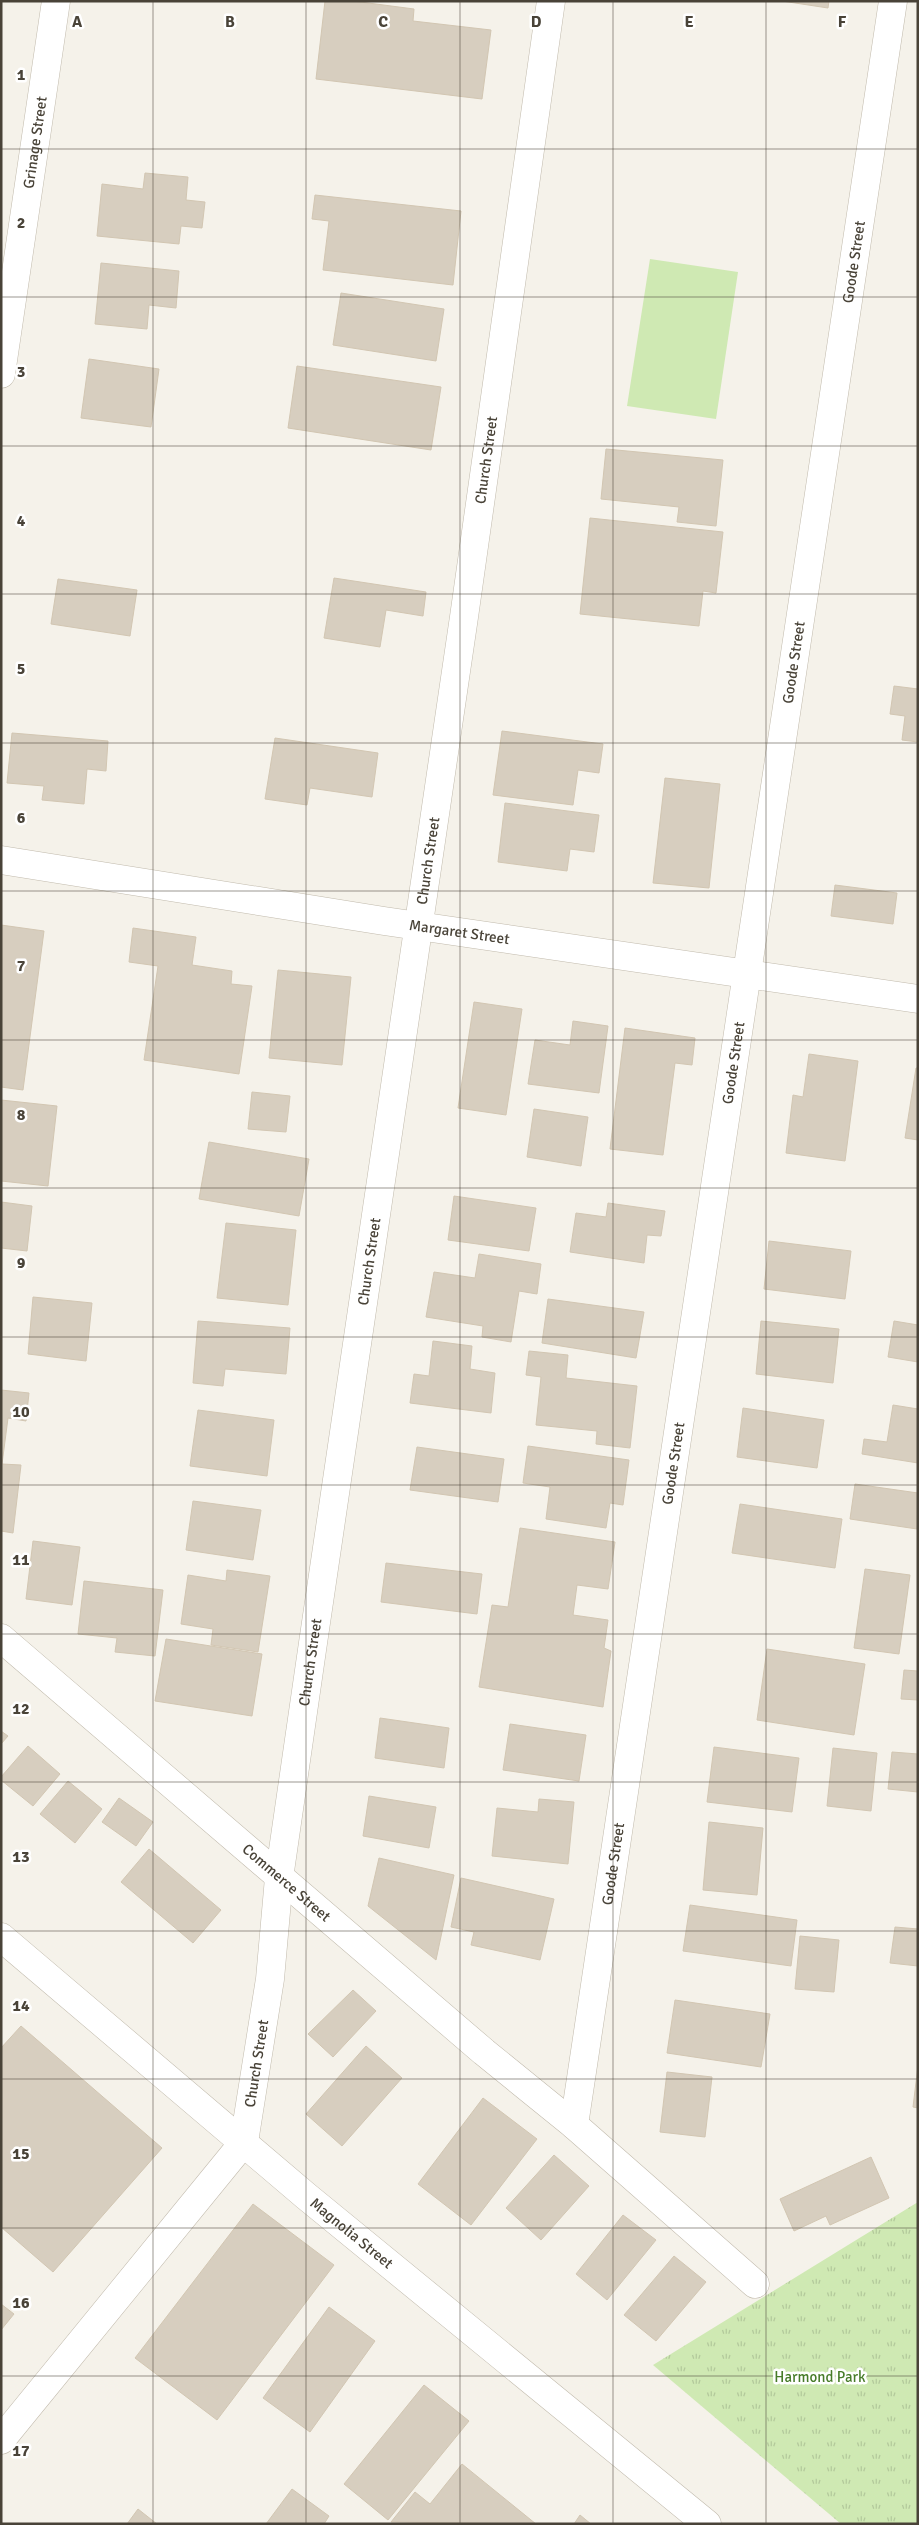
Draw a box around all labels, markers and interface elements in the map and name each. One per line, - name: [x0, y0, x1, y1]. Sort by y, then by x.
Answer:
- text: A: [72, 12, 83, 32]
- text: B: [225, 12, 235, 32]
- text: C: [378, 12, 388, 32]
- text: D: [531, 12, 542, 32]
- text: E: [684, 12, 694, 32]
- text: F: [838, 12, 847, 32]
- text: 1: [17, 65, 26, 85]
- street label: Grinage Street: [19, 95, 51, 190]
- text: 2: [17, 213, 25, 233]
- street label: Goode Street: [839, 219, 869, 304]
- text: 3: [17, 362, 25, 382]
- street label: Church Street: [471, 415, 501, 505]
- text: 4: [17, 511, 26, 531]
- street label: Goode Street: [779, 620, 809, 705]
- text: 5: [17, 659, 25, 679]
- text: 6: [17, 808, 26, 828]
- street label: Church Street: [413, 816, 443, 906]
- street label: Margaret Street: [408, 916, 511, 948]
- text: 7: [17, 956, 26, 976]
- street label: Goode Street: [718, 1020, 749, 1105]
- text: 8: [17, 1105, 26, 1125]
- street label: Church Street: [354, 1216, 384, 1307]
- text: 9: [17, 1253, 26, 1273]
- text: 10: [12, 1402, 30, 1422]
- street label: Goode Street: [658, 1421, 688, 1506]
- text: 11: [12, 1550, 30, 1570]
- street label: Church Street: [295, 1617, 326, 1707]
- text: 12: [12, 1699, 30, 1719]
- street label: Goode Street: [598, 1821, 628, 1906]
- street label: Commerce Street: [239, 1840, 334, 1925]
- text: 13: [12, 1847, 30, 1867]
- text: 14: [12, 1996, 30, 2016]
- street label: Church Street: [241, 2018, 272, 2109]
- text: 15: [12, 2144, 30, 2164]
- street label: Magnolia Street: [306, 2194, 397, 2273]
- text: 16: [12, 2293, 30, 2313]
- park label: Harmond Park: [774, 2368, 866, 2386]
- text: 17: [12, 2441, 30, 2461]

